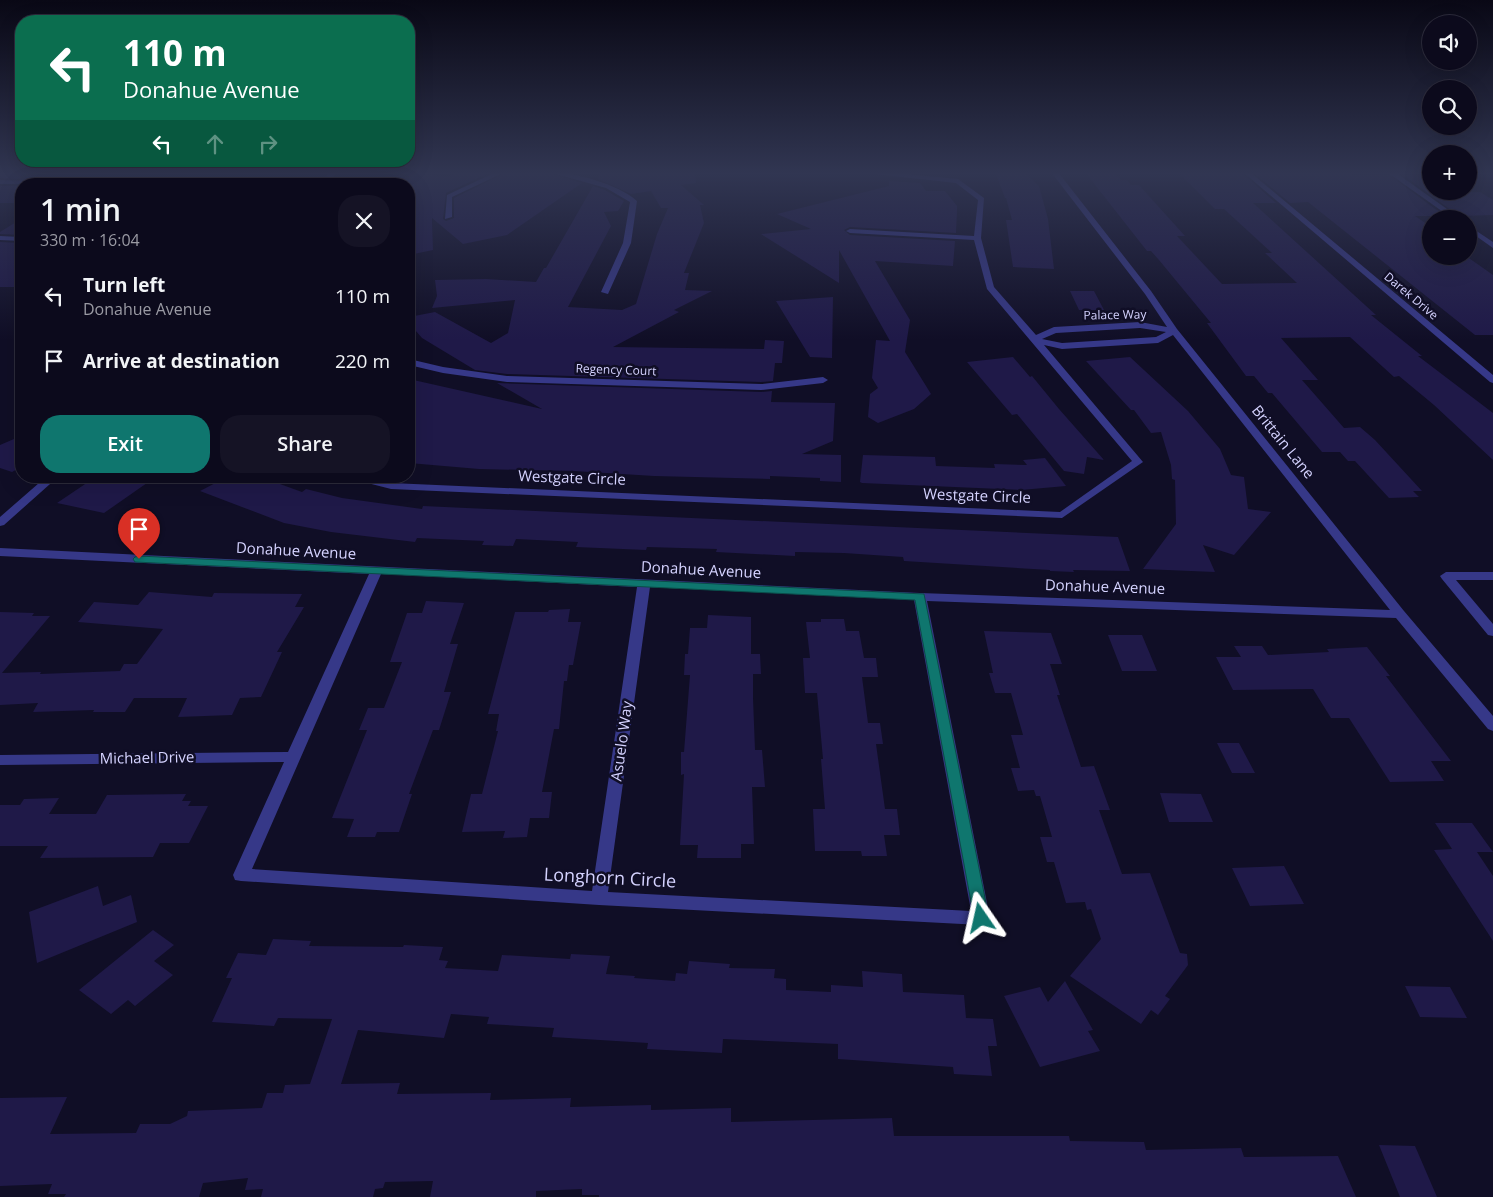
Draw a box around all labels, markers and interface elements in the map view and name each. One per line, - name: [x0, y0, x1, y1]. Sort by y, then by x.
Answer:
- map controls: [1422, 15, 1477, 265]
- button: sound: [1422, 15, 1477, 70]
- text: 110 m: [123, 29, 227, 76]
- icon: left: [40, 35, 105, 100]
- text: Donahue Avenue: [123, 74, 300, 104]
- button: search: [1422, 80, 1477, 135]
- icon: left: [148, 130, 176, 158]
- icon: ahead: [201, 130, 229, 158]
- icon: right: [254, 130, 282, 158]
- button: +: [1422, 145, 1477, 200]
- text: 1 min: [40, 189, 121, 230]
- button: close: [338, 195, 390, 247]
- button: −: [1422, 210, 1477, 265]
- text: 330 m · 16:04: [40, 229, 140, 251]
- street label: Darek Drive: [1381, 268, 1442, 323]
- text: Turn left: [83, 272, 165, 298]
- icon: left: [40, 282, 68, 310]
- text: 110 m: [335, 283, 390, 309]
- text: Donahue Avenue: [83, 298, 211, 320]
- street label: Palace Way: [1083, 305, 1148, 324]
- icon: arrive: [40, 347, 68, 375]
- text: Arrive at destination: [83, 348, 280, 374]
- text: 220 m: [335, 348, 390, 374]
- street label: Regency Court: [575, 360, 657, 379]
- street label: Brittain Lane: [1248, 400, 1320, 482]
- button: Exit: [40, 415, 210, 473]
- button: Share: [220, 415, 390, 473]
- street label: Westgate Circle: [518, 465, 626, 489]
- street label: Westgate Circle: [923, 483, 1031, 507]
- pin: [118, 508, 160, 559]
- icon: arrive: [125, 515, 153, 543]
- street label: Donahue Avenue: [235, 537, 357, 563]
- street label: Donahue Avenue: [640, 556, 762, 582]
- street label: Donahue Avenue: [1045, 574, 1166, 598]
- street label: Asuelo Way: [605, 699, 637, 782]
- street label: Michael Drive: [99, 746, 195, 768]
- street label: Longhorn Circle: [543, 862, 677, 892]
- position arrow: [954, 891, 1006, 943]

